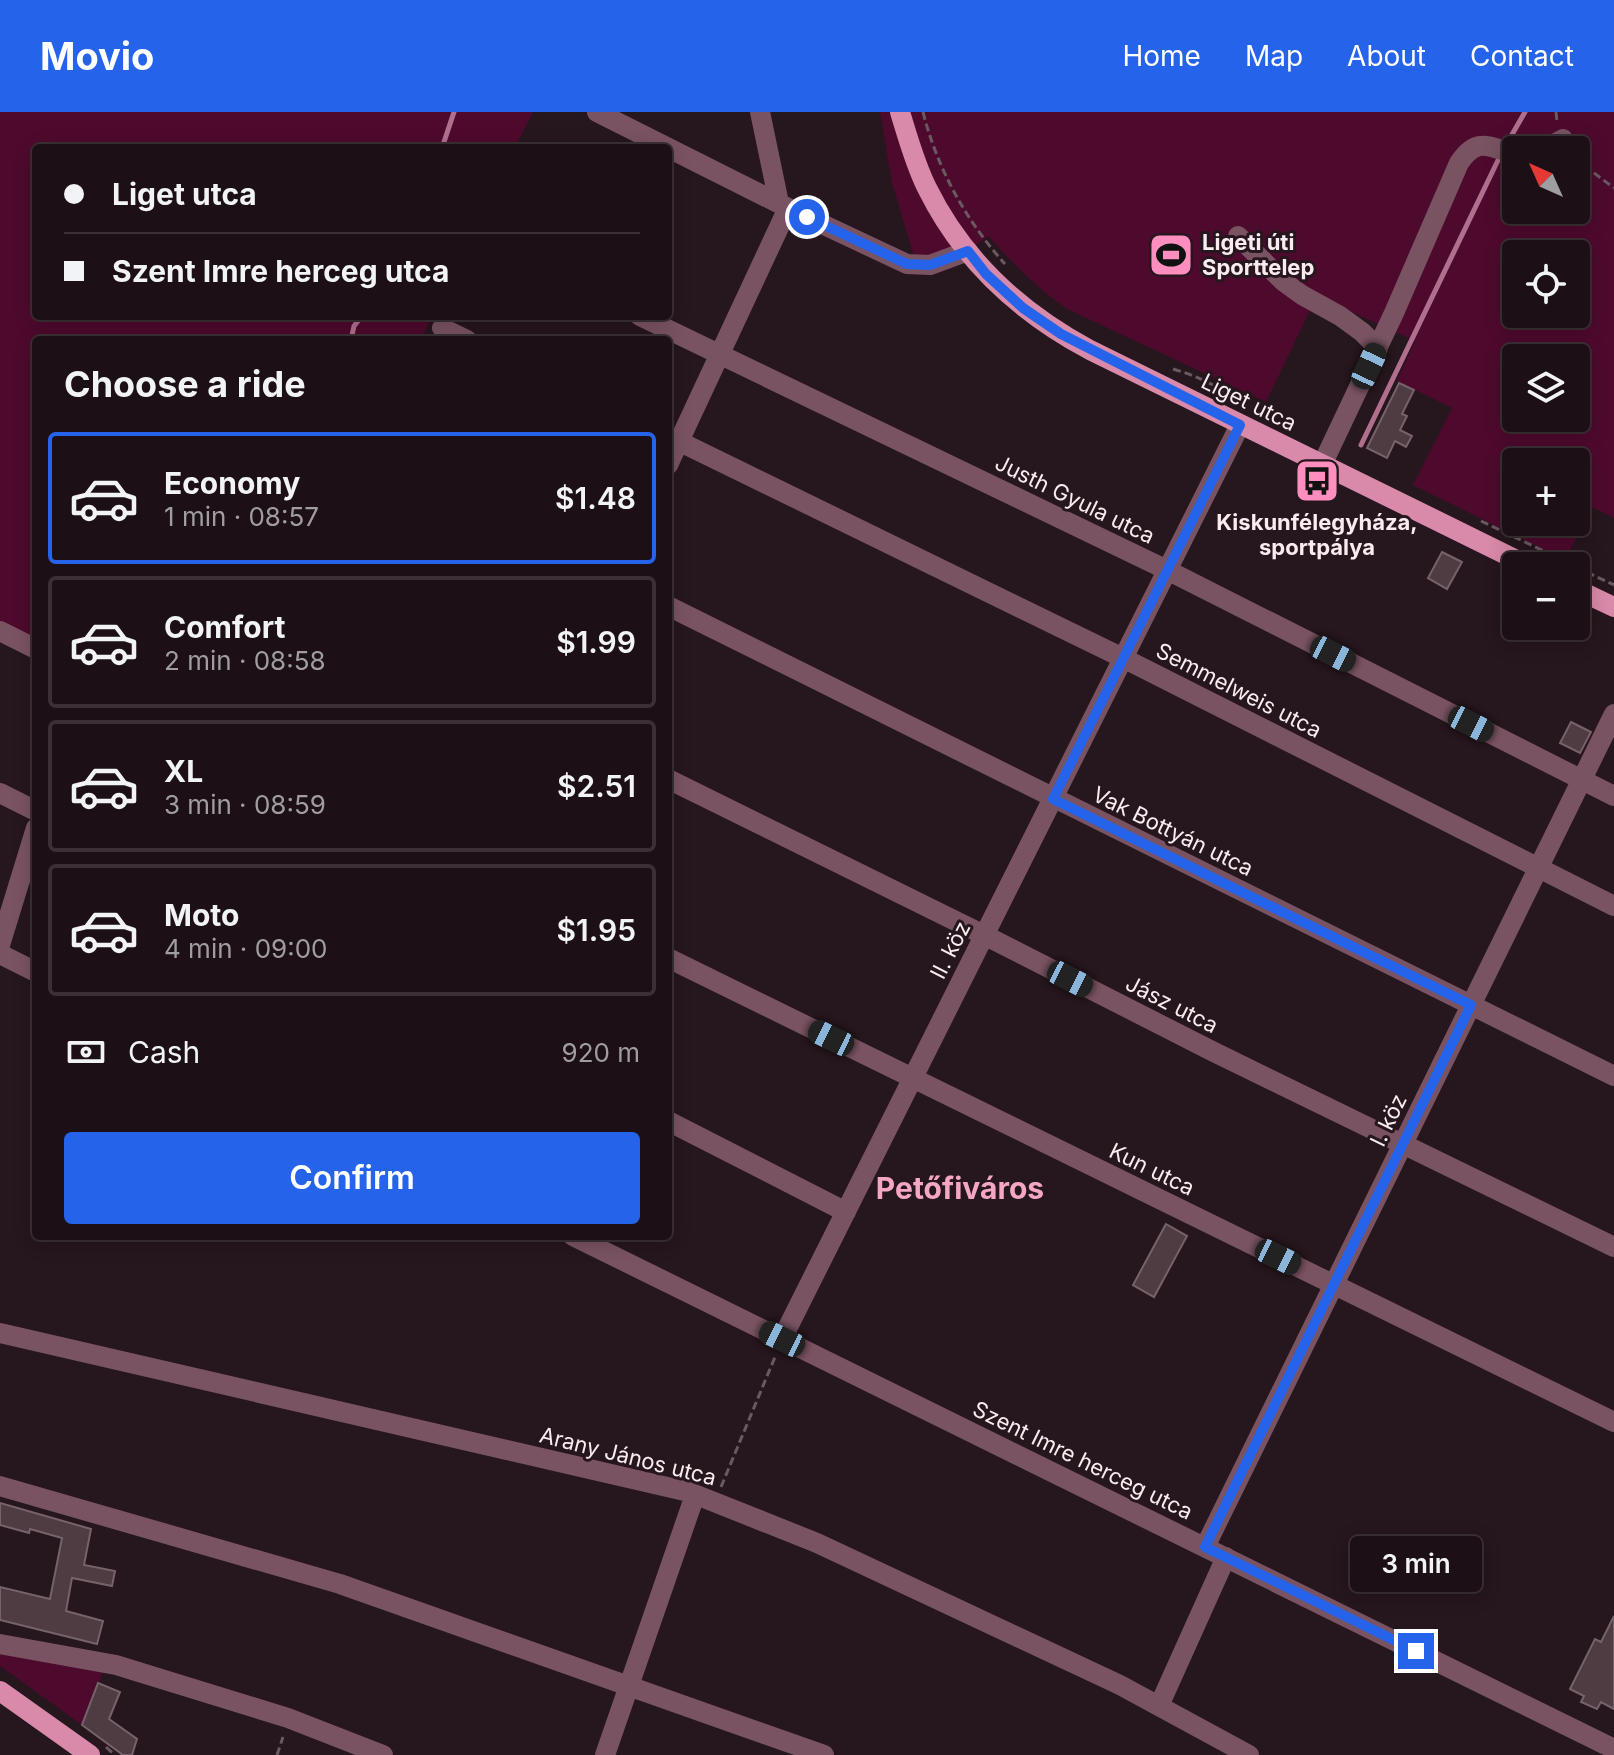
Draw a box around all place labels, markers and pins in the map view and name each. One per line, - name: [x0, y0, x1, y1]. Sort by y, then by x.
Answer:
- place label: Ligeti úti Sporttelep: [1202, 229, 1314, 280]
- sports icon: Ligeti úti Sporttelep: [1147, 231, 1195, 279]
- bus stop icon: Kiskunfélegyháza, sportpálya: [1293, 457, 1341, 505]
- place label: Kiskunfélegyháza, sportpálya: [1216, 509, 1418, 560]

